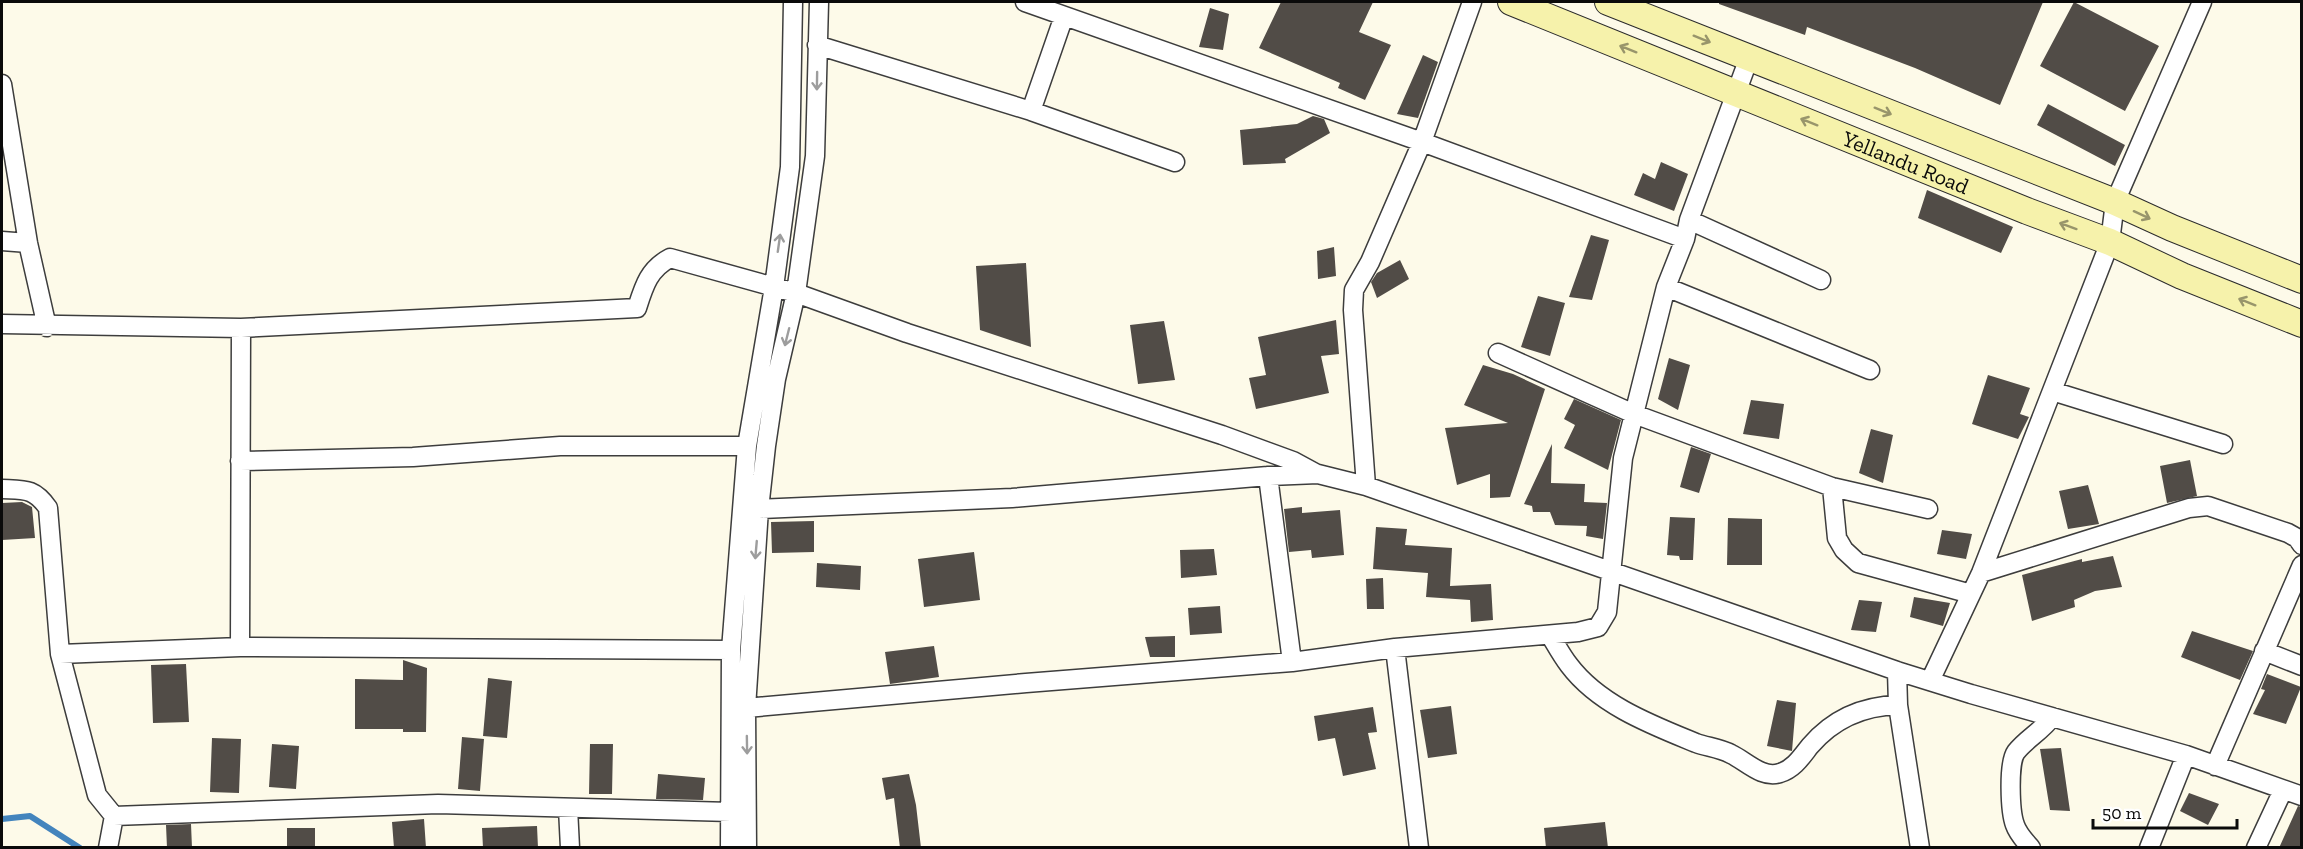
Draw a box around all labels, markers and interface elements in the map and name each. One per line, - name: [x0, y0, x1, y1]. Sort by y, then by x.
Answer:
- one-way arrow: [1692, 34, 1710, 45]
- one-way arrow: [1619, 43, 1638, 54]
- one-way arrow: [811, 70, 822, 90]
- one-way arrow: [1873, 106, 1892, 117]
- one-way arrow: [1800, 116, 1818, 127]
- street label: Yellandu Road: [1838, 124, 1973, 200]
- one-way arrow: [2132, 209, 2150, 221]
- one-way arrow: [2059, 220, 2078, 231]
- one-way arrow: [774, 234, 785, 254]
- one-way arrow: [2238, 296, 2257, 307]
- one-way arrow: [780, 327, 792, 346]
- one-way arrow: [750, 540, 761, 560]
- one-way arrow: [741, 734, 752, 754]
- scale bar: [2093, 792, 2237, 830]
- text: 50 m: [2102, 802, 2142, 824]

